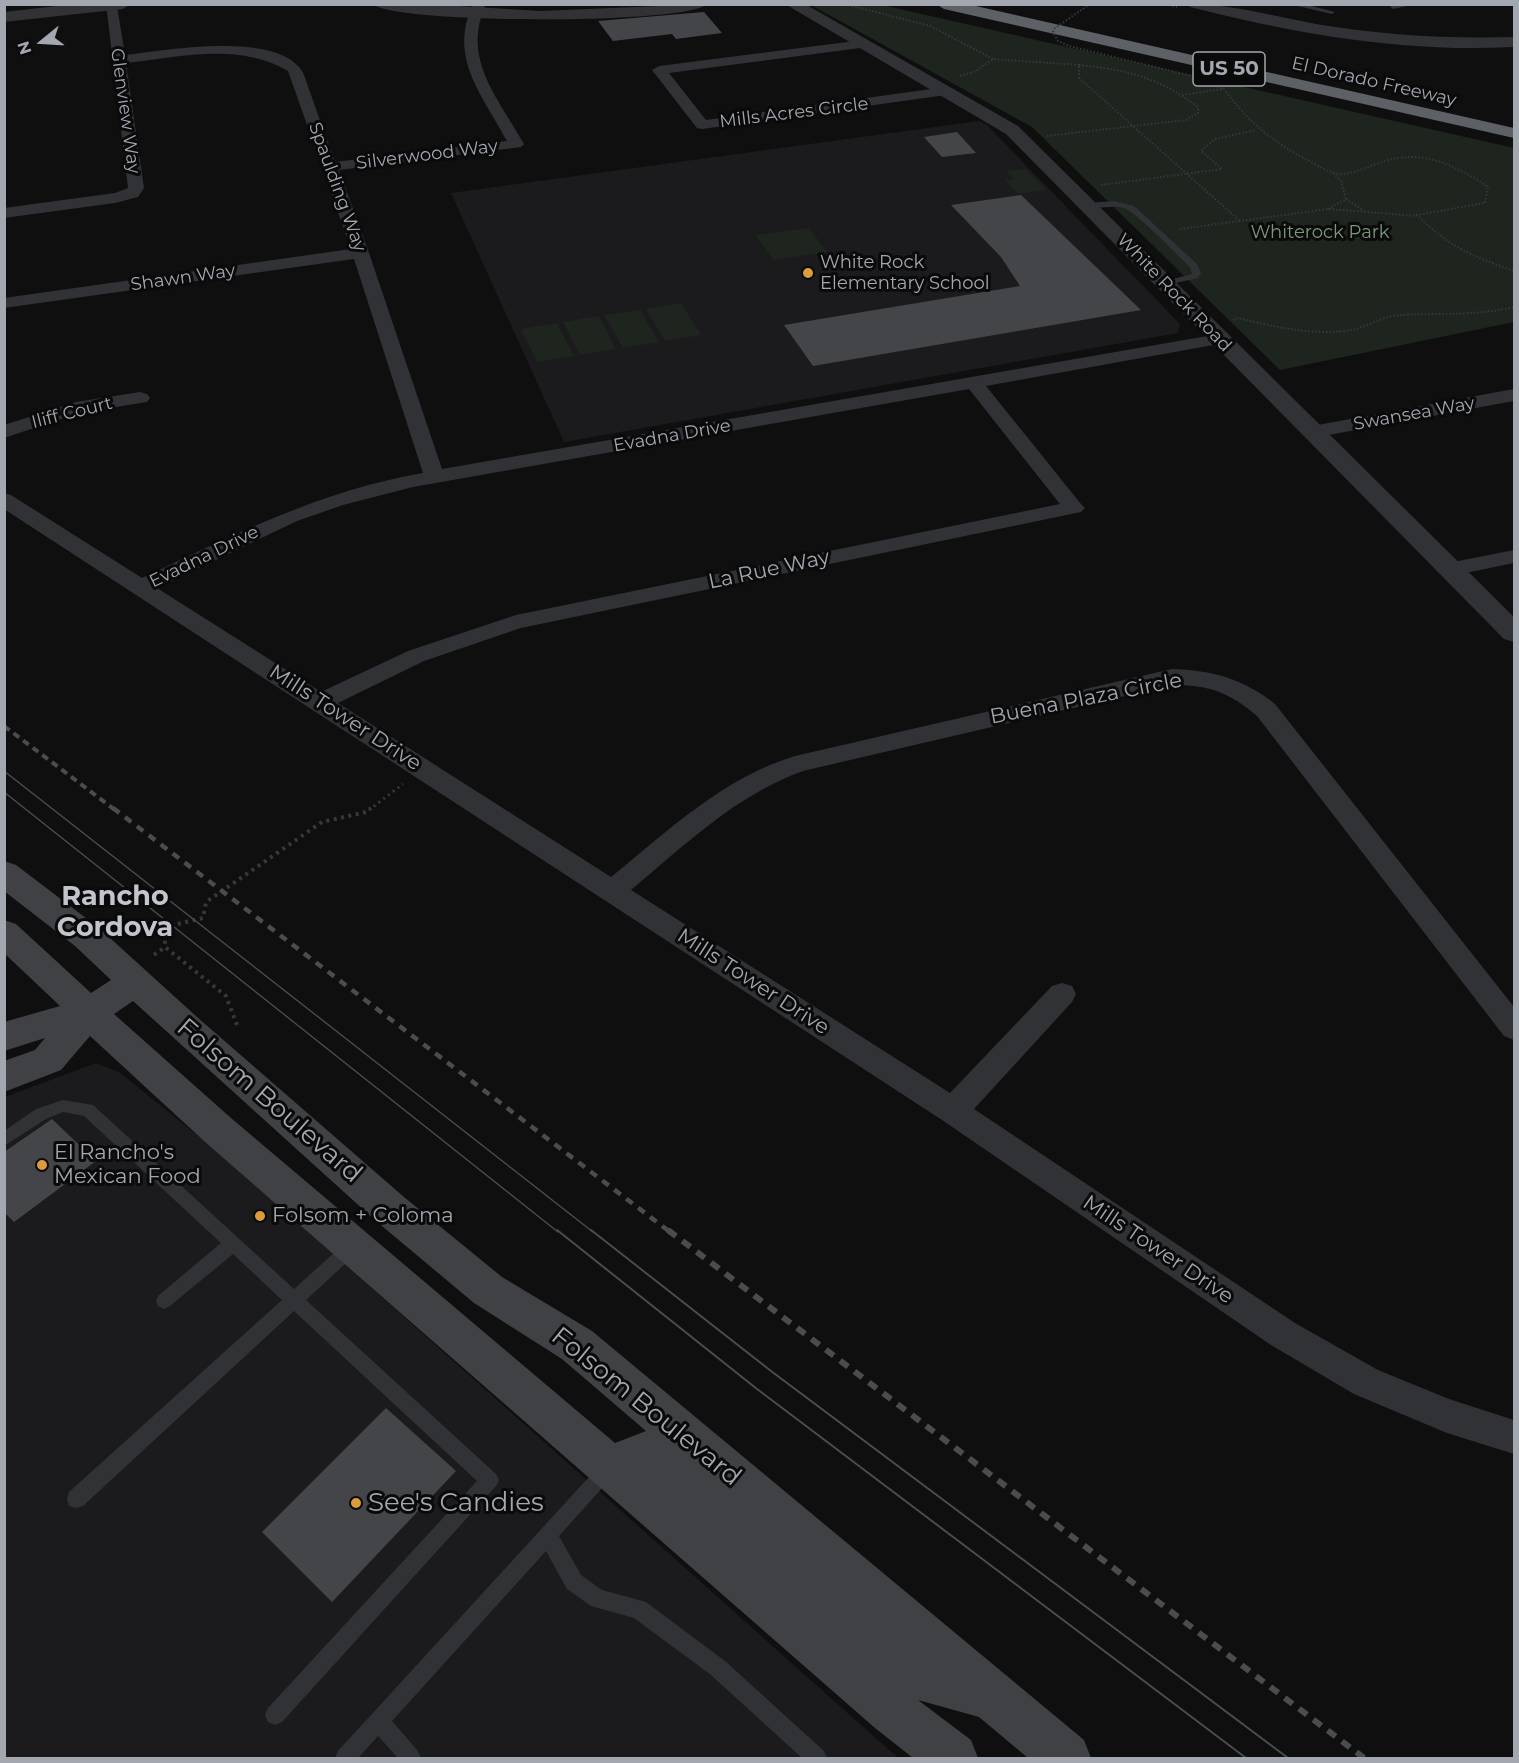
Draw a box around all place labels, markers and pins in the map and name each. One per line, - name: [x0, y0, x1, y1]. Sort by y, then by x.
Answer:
- place label: White Rock Elementary School: [820, 252, 990, 294]
- marker: White Rock Elementary School: [801, 266, 815, 280]
- place label: El Rancho's Mexican Food: [54, 1140, 201, 1190]
- marker: El Rancho's Mexican Food: [35, 1158, 49, 1172]
- place label: Folsom + Coloma: [272, 1203, 454, 1229]
- marker: Folsom + Coloma: [253, 1209, 267, 1223]
- place label: See's Candies: [368, 1487, 544, 1519]
- marker: See's Candies: [349, 1496, 363, 1510]

